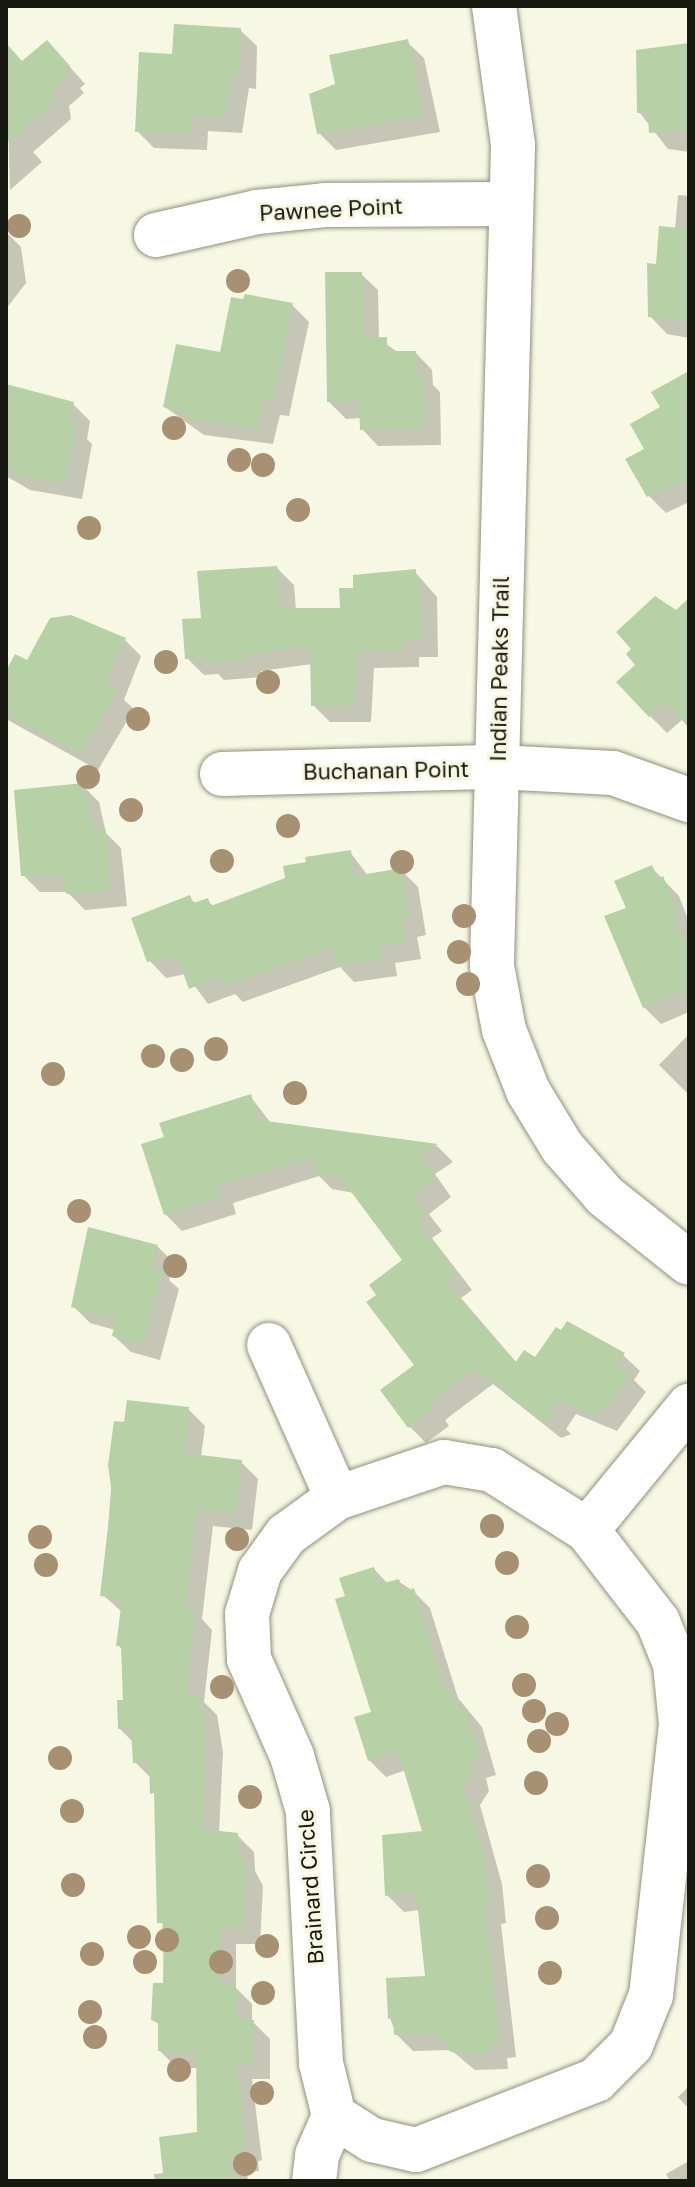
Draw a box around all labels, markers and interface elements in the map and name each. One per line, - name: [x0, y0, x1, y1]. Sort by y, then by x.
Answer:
- street label: Pawnee Point: [258, 192, 404, 226]
- street label: Indian Peaks Trail: [484, 576, 514, 762]
- street label: Buchanan Point: [303, 755, 469, 785]
- street label: Brainard Circle: [291, 1808, 329, 1966]

